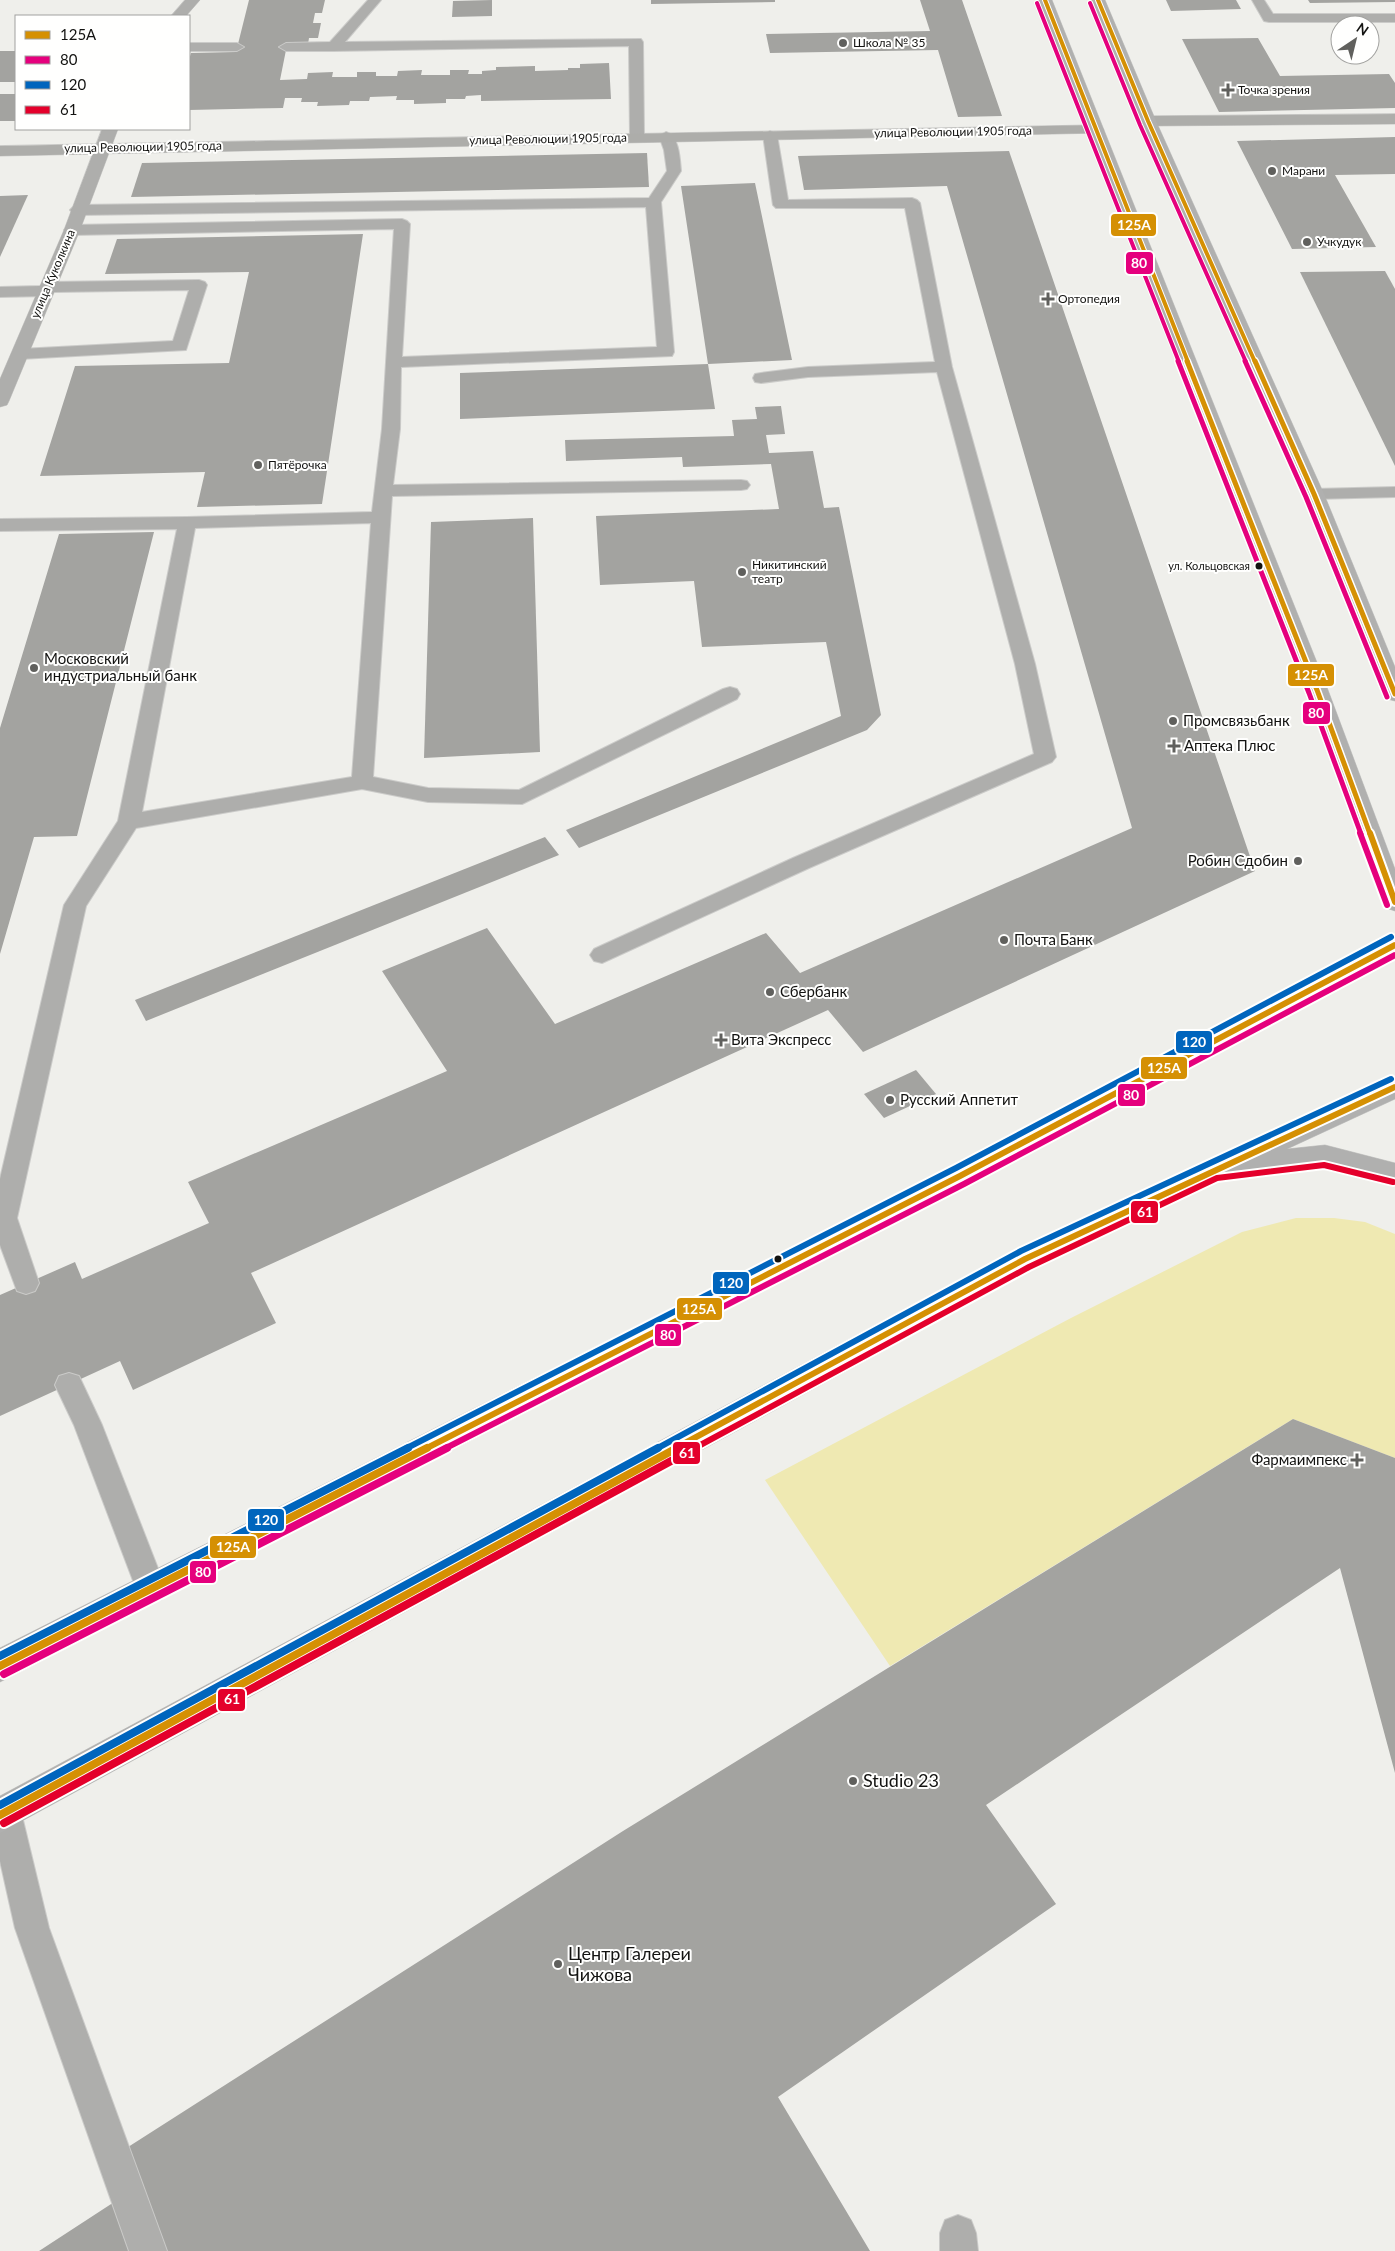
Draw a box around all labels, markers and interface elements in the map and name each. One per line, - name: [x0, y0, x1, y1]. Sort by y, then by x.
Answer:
- legend: [15, 15, 190, 130]
- north arrow: [1330, 15, 1380, 65]
- text: N: [1353, 19, 1372, 39]
- text: 125А: [60, 25, 97, 43]
- place label: Школа № 35: [853, 35, 925, 50]
- marker: Школа № 35: [837, 37, 849, 49]
- text: 80: [60, 50, 78, 68]
- text: 120: [60, 75, 86, 93]
- place label: Точка зрения: [1238, 82, 1310, 97]
- marker: Точка зрения: [1222, 84, 1234, 96]
- text: 61: [60, 100, 77, 118]
- street label: улица Революции 1905 года: [874, 123, 1032, 140]
- street label: улица Революции 1905 года: [469, 130, 627, 147]
- street label: улица Революции 1905 года: [64, 138, 222, 155]
- place label: Марани: [1282, 163, 1325, 178]
- marker: Марани: [1266, 165, 1278, 177]
- line badge: 125А: [1110, 213, 1157, 237]
- text: 125А: [1117, 216, 1151, 233]
- street label: улица Куколкина: [27, 227, 78, 320]
- place label: Учкудук: [1317, 234, 1362, 249]
- marker: Учкудук: [1301, 236, 1313, 248]
- line badge: 80: [1125, 251, 1154, 275]
- text: 80: [1131, 254, 1147, 271]
- place label: Ортопедия: [1058, 291, 1120, 306]
- marker: Ортопедия: [1042, 293, 1054, 305]
- place label: Пятёрочка: [268, 457, 327, 472]
- marker: Пятёрочка: [252, 459, 264, 471]
- place label: Никитинский театр: [752, 557, 827, 586]
- place label: ул. Кольцовская: [1168, 559, 1250, 572]
- marker: ул. Кольцовская: [1254, 561, 1264, 571]
- marker: Никитинский театр: [736, 566, 748, 578]
- place label: Московский индустриальный банк: [44, 649, 197, 684]
- marker: Московский индустриальный банк: [28, 662, 40, 674]
- line badge: 125А: [1287, 663, 1335, 687]
- text: 125А: [1294, 666, 1328, 683]
- line badge: 80: [1302, 701, 1331, 725]
- text: 80: [1308, 704, 1324, 721]
- place label: Промсвязьбанк: [1183, 711, 1290, 729]
- marker: Промсвязьбанк: [1167, 715, 1179, 727]
- place label: Аптека Плюс: [1184, 736, 1275, 754]
- marker: Аптека Плюс: [1168, 740, 1180, 752]
- place label: Робин Сдобин: [1188, 851, 1288, 869]
- marker: Робин Сдобин: [1292, 855, 1304, 867]
- place label: Почта Банк: [1014, 930, 1093, 948]
- marker: Почта Банк: [998, 934, 1010, 946]
- place label: Сбербанк: [780, 982, 848, 1000]
- marker: Сбербанк: [764, 986, 776, 998]
- place label: Вита Экспресс: [731, 1030, 832, 1048]
- line badge: 120: [1175, 1030, 1213, 1054]
- text: 120: [1182, 1033, 1206, 1050]
- marker: Вита Экспресс: [715, 1034, 727, 1046]
- line badge: 125А: [1140, 1056, 1188, 1080]
- text: 125А: [1147, 1059, 1181, 1076]
- line badge: 80: [1117, 1083, 1146, 1107]
- text: 80: [1123, 1086, 1139, 1103]
- place label: Русский Аппетит: [900, 1090, 1019, 1108]
- marker: Русский Аппетит: [884, 1094, 896, 1106]
- line badge: 61: [1130, 1200, 1159, 1224]
- text: 61: [1137, 1203, 1153, 1220]
- unlabelled marker: [773, 1254, 783, 1264]
- line badge: 120: [712, 1271, 750, 1295]
- text: 120: [719, 1274, 743, 1291]
- line badge: 125А: [676, 1297, 723, 1321]
- text: 125А: [682, 1300, 716, 1317]
- line badge: 80: [654, 1323, 682, 1347]
- text: 80: [660, 1326, 676, 1343]
- line badge: 61: [672, 1441, 701, 1465]
- text: 61: [679, 1444, 695, 1461]
- place label: Фармаимпекс: [1251, 1450, 1347, 1468]
- marker: Фармаимпекс: [1351, 1454, 1363, 1466]
- line badge: 120: [247, 1508, 285, 1532]
- text: 120: [254, 1511, 278, 1528]
- line badge: 125А: [209, 1535, 257, 1559]
- text: 125А: [216, 1538, 250, 1555]
- line badge: 80: [189, 1560, 217, 1584]
- text: 80: [195, 1563, 211, 1580]
- line badge: 61: [217, 1688, 246, 1712]
- text: 61: [224, 1690, 240, 1707]
- place label: Studio 23: [863, 1769, 939, 1791]
- marker: Studio 23: [847, 1775, 859, 1787]
- place label: Центр Галереи Чижова: [568, 1942, 691, 1985]
- marker: Центр Галереи Чижова: [552, 1958, 564, 1970]

